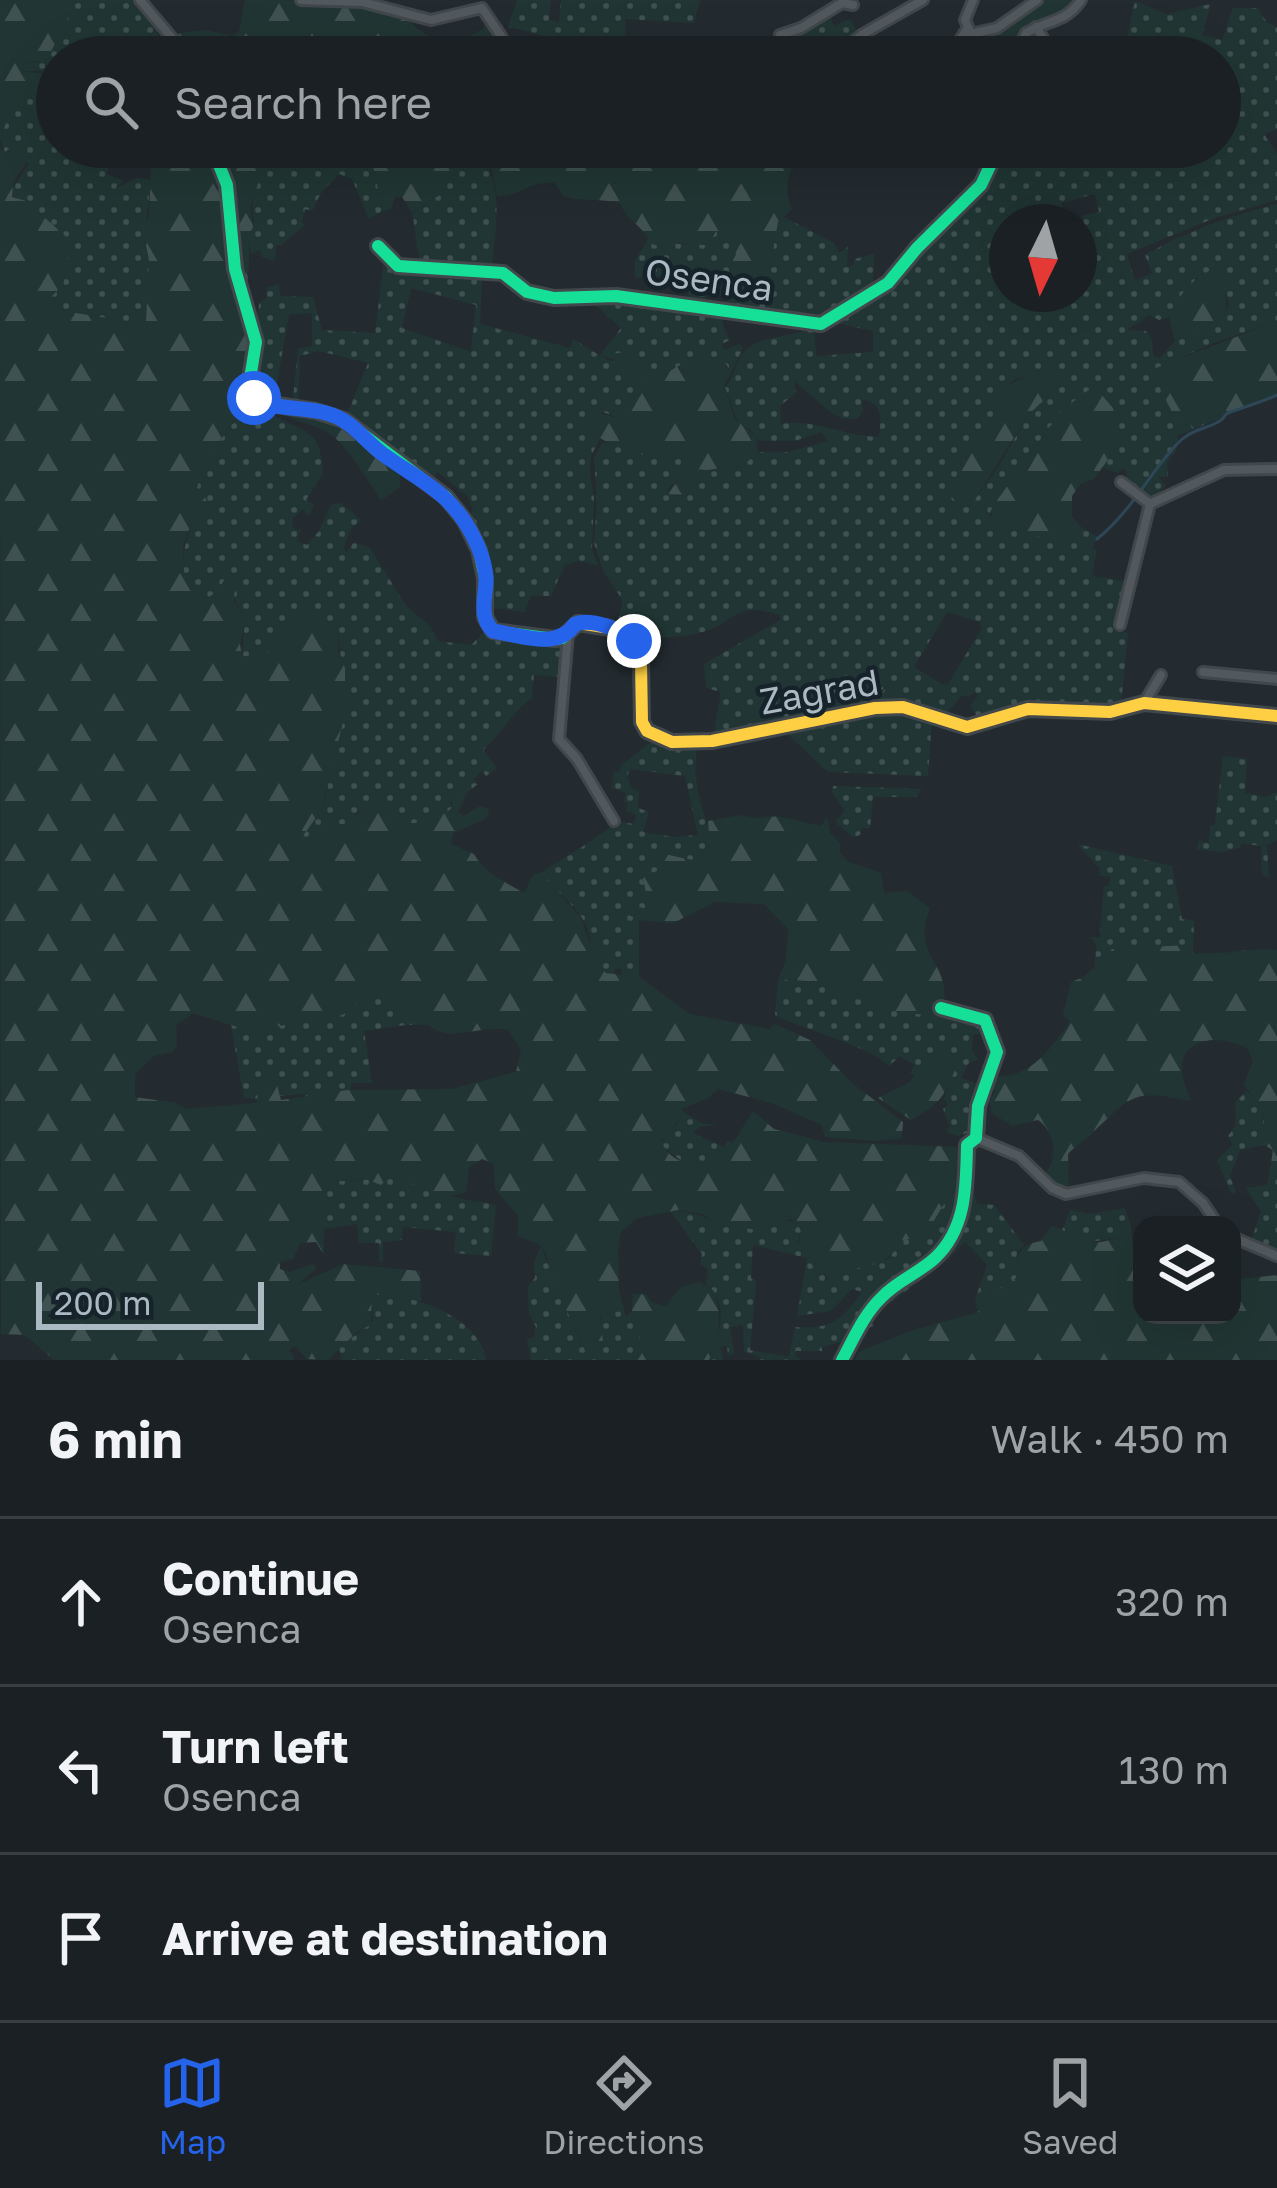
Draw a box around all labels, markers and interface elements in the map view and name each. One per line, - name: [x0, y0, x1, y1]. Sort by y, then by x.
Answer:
- search box: [36, 36, 1241, 168]
- icon: search: [78, 69, 144, 135]
- text: Search here: [174, 75, 432, 129]
- north arrow: [989, 204, 1097, 312]
- street label: Osenca: [642, 249, 776, 309]
- route start: [227, 371, 281, 425]
- route end: [607, 614, 661, 668]
- street label: Zagrad: [756, 659, 882, 723]
- map controls: [1133, 1216, 1241, 1324]
- button: layers: [1133, 1216, 1241, 1324]
- scale bar: [36, 1276, 264, 1329]
- text: 200 m: [54, 1283, 152, 1322]
- text: 6 min: [48, 1408, 183, 1469]
- text: Walk · 450 m: [991, 1415, 1229, 1462]
- text: Continue: [162, 1551, 359, 1605]
- icon: ahead: [48, 1569, 114, 1635]
- text: 320 m: [1115, 1578, 1229, 1625]
- text: Osenca: [162, 1605, 301, 1652]
- text: Turn left: [162, 1719, 349, 1773]
- icon: left: [48, 1737, 114, 1803]
- text: 130 m: [1119, 1746, 1229, 1793]
- text: Osenca: [162, 1773, 301, 1820]
- icon: arrive: [48, 1905, 114, 1971]
- text: Arrive at destination: [162, 1911, 608, 1965]
- tab: Map: [159, 2050, 226, 2161]
- tab: Directions: [543, 2050, 705, 2161]
- tab: Saved: [1022, 2050, 1118, 2161]

